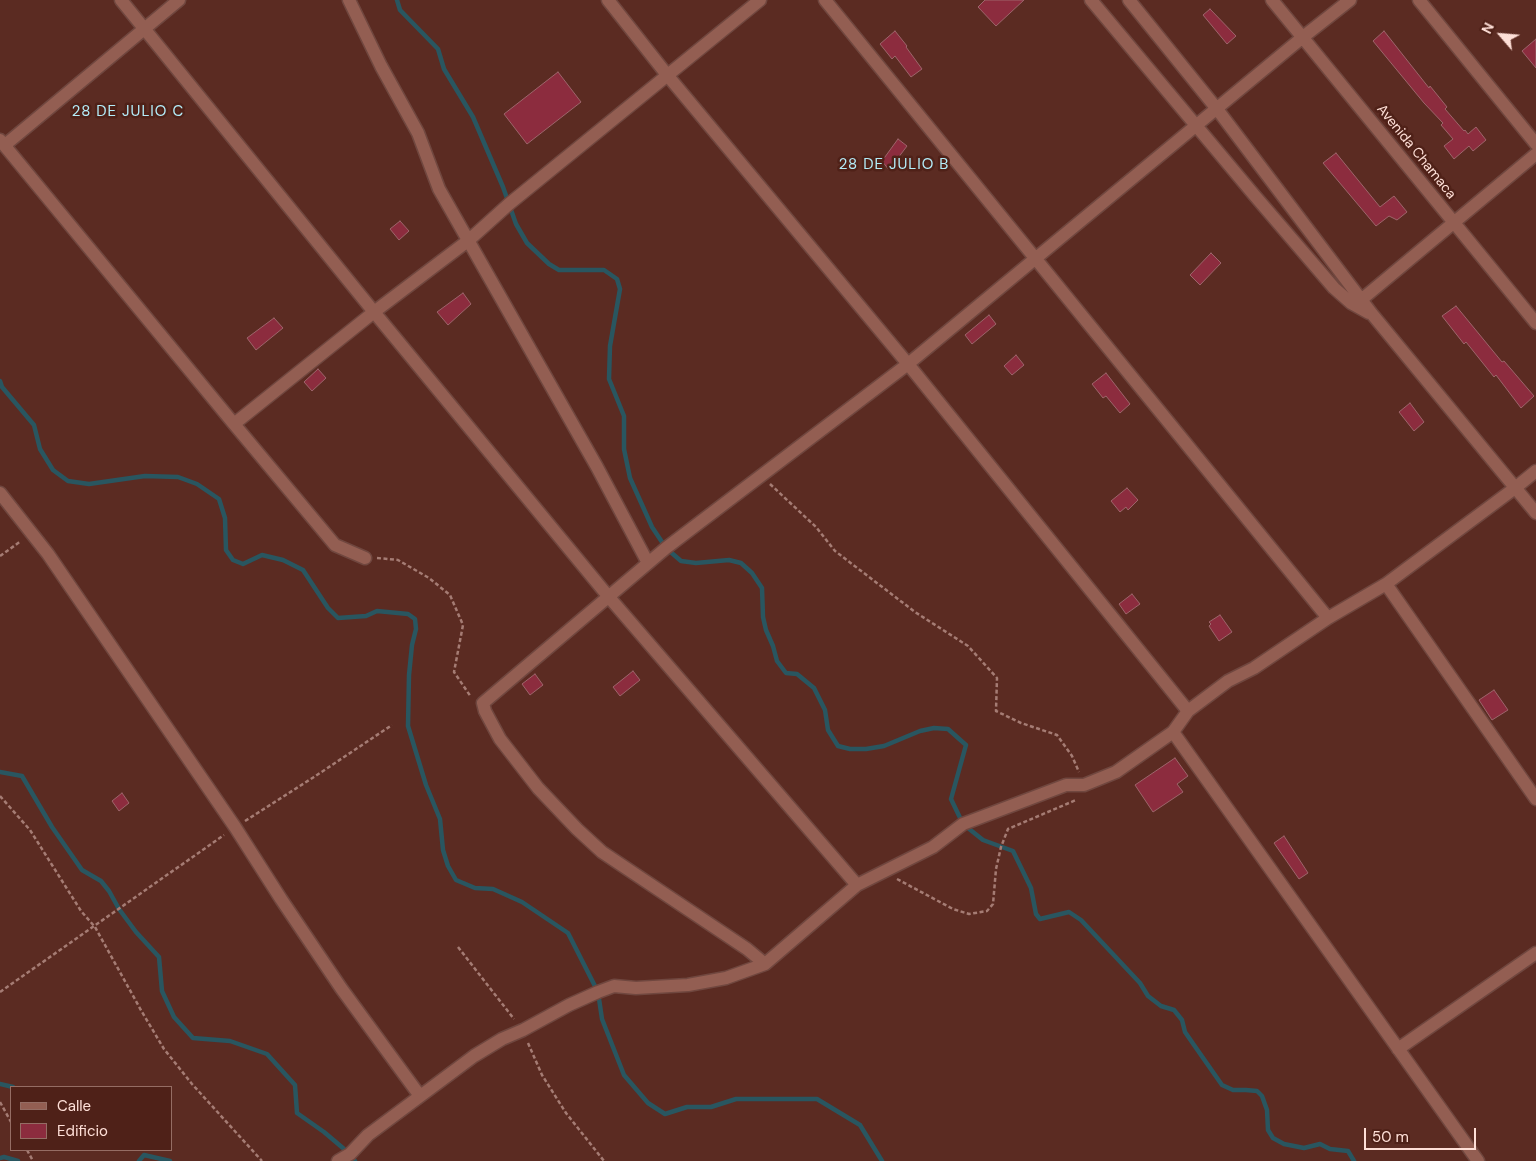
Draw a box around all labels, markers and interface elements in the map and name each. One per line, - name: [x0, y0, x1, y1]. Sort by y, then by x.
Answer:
- north arrow: [1476, 10, 1526, 60]
- text: N: [1477, 20, 1498, 37]
- street label: Avenida Chamaca: [1373, 101, 1459, 203]
- district label: 28 DE JULIO C: [70, 103, 186, 121]
- district label: 28 DE JULIO B: [837, 156, 951, 174]
- legend: [10, 1086, 172, 1151]
- text: Calle: [57, 1096, 91, 1116]
- scale bar: [1366, 1118, 1478, 1150]
- text: Edificio: [57, 1121, 108, 1141]
- text: 50 m: [1372, 1127, 1409, 1147]

